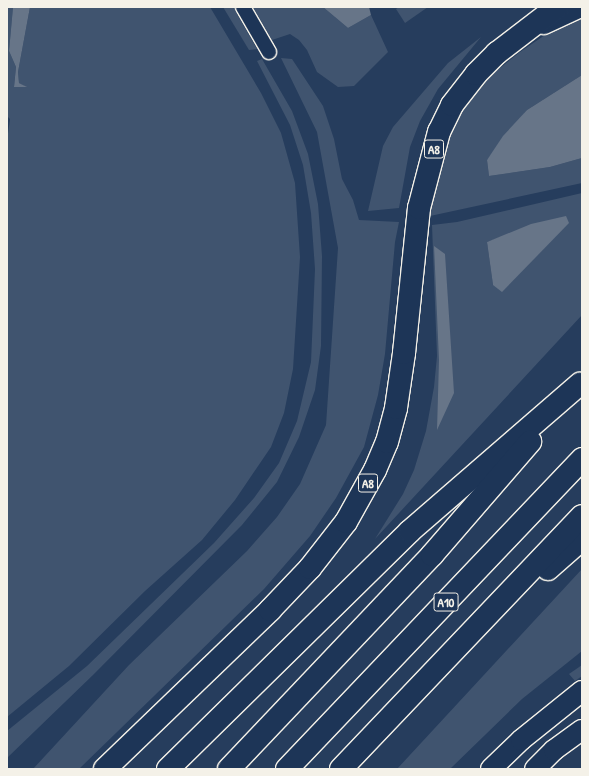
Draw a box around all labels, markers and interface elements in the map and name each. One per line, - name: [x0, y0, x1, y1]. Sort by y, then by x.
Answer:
- road number: A8: [424, 138, 444, 160]
- road number: A8: [358, 472, 378, 494]
- road number: A10: [433, 591, 459, 613]

